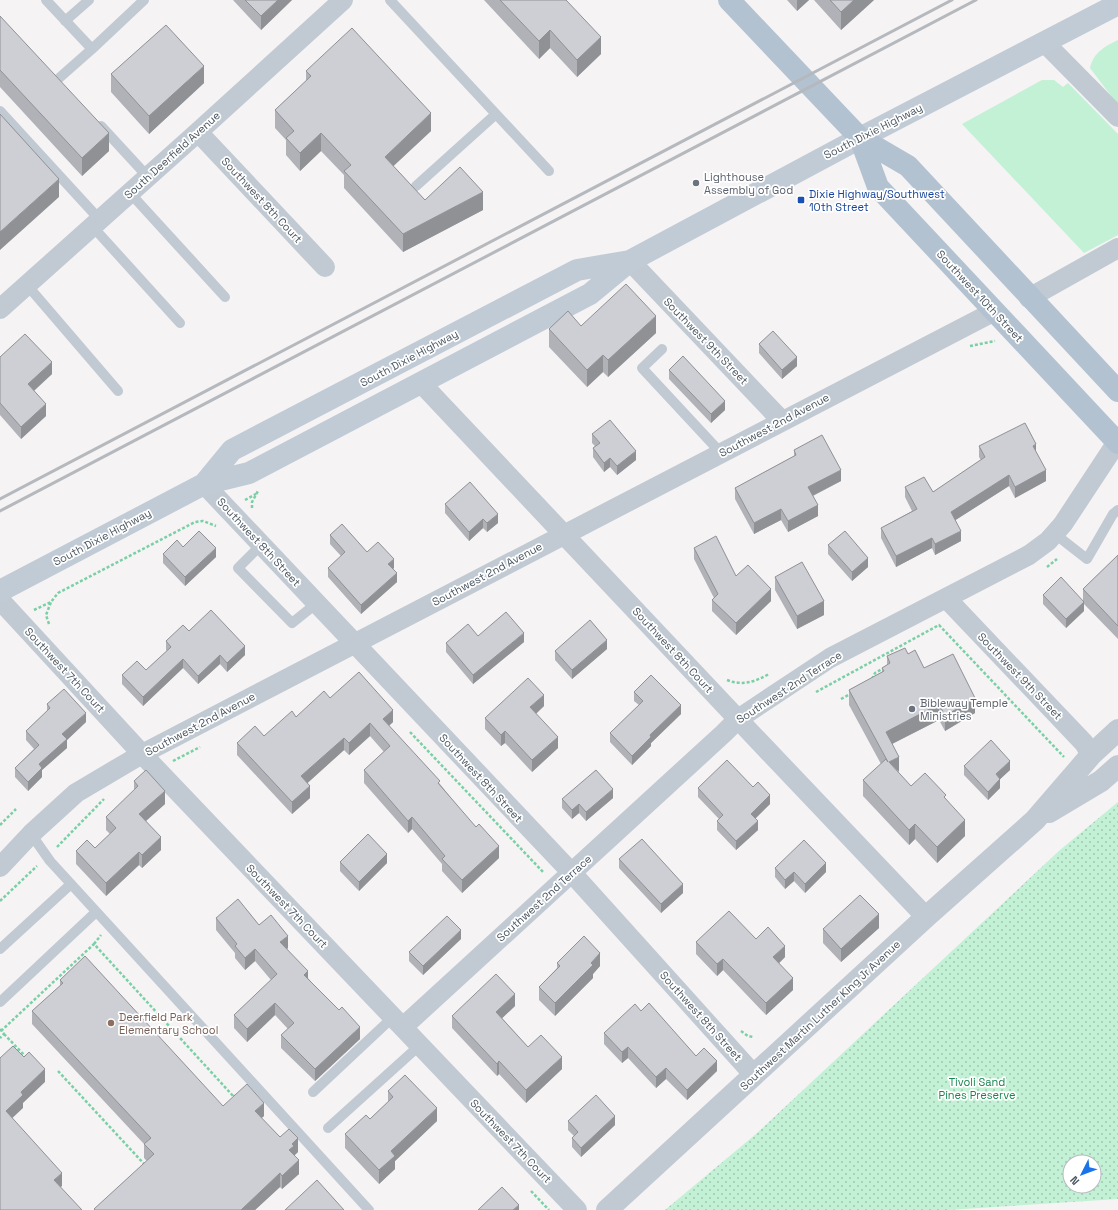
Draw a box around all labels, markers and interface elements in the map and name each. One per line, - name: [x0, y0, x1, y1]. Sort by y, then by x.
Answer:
- street label: South Dixie Highway: [821, 100, 925, 162]
- street label: South Deerfield Avenue: [121, 108, 223, 202]
- street label: Southwest 8th Court: [219, 154, 305, 246]
- place label: Lighthouse Assembly of God: [704, 170, 793, 197]
- marker: Lighthouse Assembly of God: [691, 178, 701, 188]
- place label: Dixie Highway/Southwest 10th Street: [809, 187, 945, 214]
- marker: Dixie Highway/Southwest 10th Street: [796, 195, 806, 205]
- street label: Southwest 10th Street: [934, 247, 1026, 345]
- street label: Southwest 9th Street: [661, 294, 751, 388]
- street label: South Dixie Highway: [358, 326, 460, 390]
- street label: Southwest 2nd Avenue: [717, 390, 831, 460]
- street label: Southwest 8th Street: [214, 495, 304, 589]
- street label: South Dixie Highway: [51, 505, 153, 569]
- street label: Southwest 2nd Avenue: [430, 539, 544, 609]
- street label: Southwest 8th Court: [630, 604, 716, 696]
- street label: Southwest 7th Court: [22, 624, 108, 716]
- street label: Southwest 9th Street: [975, 629, 1065, 723]
- street label: Southwest 2nd Terrace: [734, 648, 844, 726]
- street label: Southwest 2nd Avenue: [143, 689, 257, 759]
- place label: Bibleway Temple Ministries: [920, 696, 1008, 723]
- marker: Bibleway Temple Ministries: [907, 704, 917, 714]
- street label: Southwest 8th Street: [436, 731, 526, 825]
- street label: Southwest 2nd Terrace: [494, 852, 594, 944]
- street label: Southwest 7th Court: [243, 861, 331, 951]
- street label: Southwest Martin Luther King Jr Avenue: [737, 937, 903, 1093]
- street label: Southwest 8th Street: [657, 968, 745, 1064]
- place label: Deerfield Park Elementary School: [119, 1010, 218, 1037]
- marker: Deerfield Park Elementary School: [106, 1018, 116, 1028]
- park label: Tivoli Sand Pines Preserve: [939, 1075, 1015, 1102]
- street label: Southwest 7th Court: [467, 1096, 555, 1186]
- north arrow: [1062, 1154, 1102, 1194]
- text: N: [1067, 1173, 1082, 1188]

